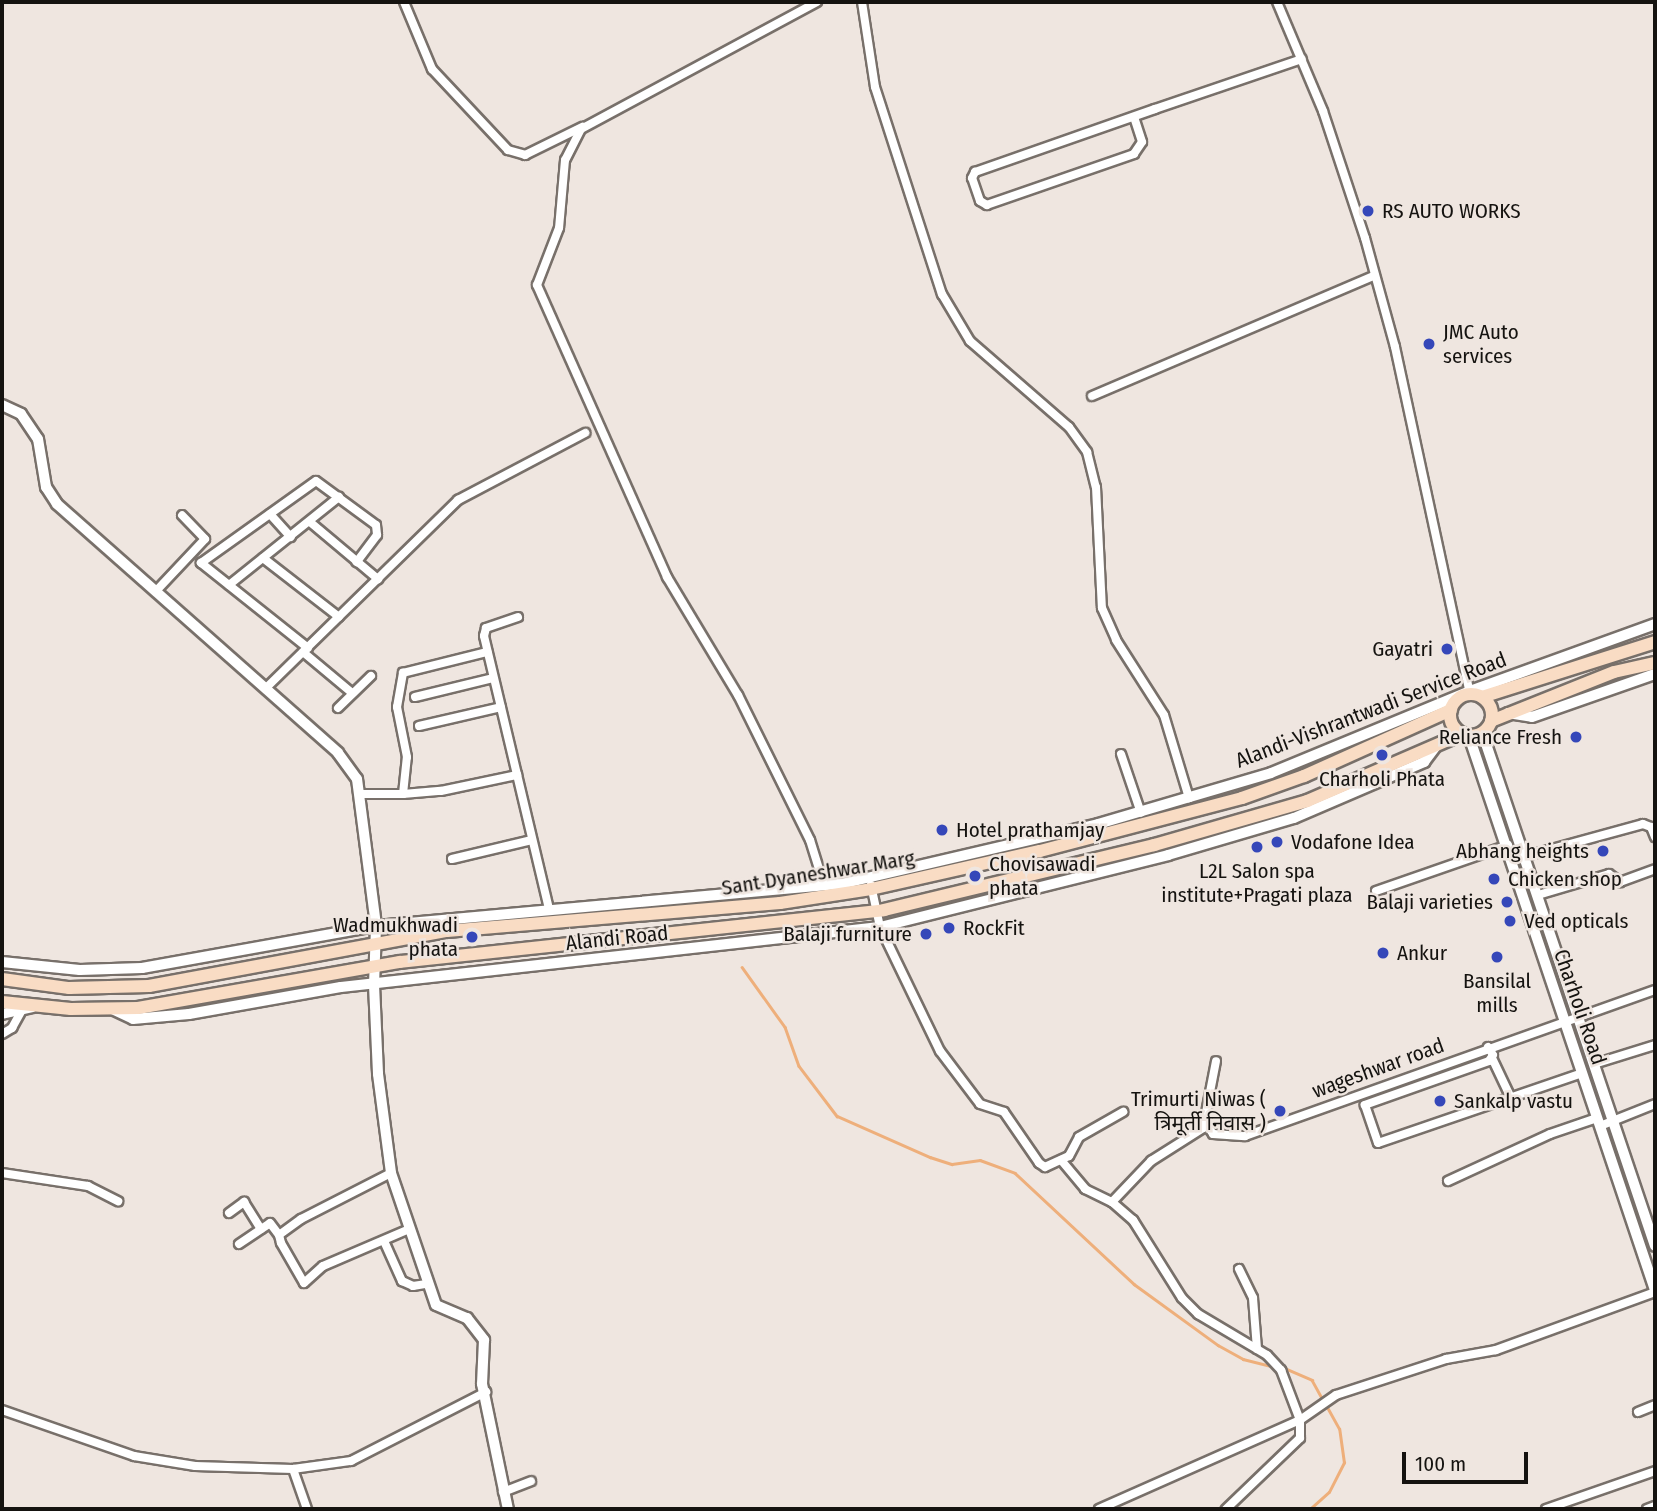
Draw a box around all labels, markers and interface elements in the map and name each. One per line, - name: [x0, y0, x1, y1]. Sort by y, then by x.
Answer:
- place label: RS AUTO WORKS: [1382, 198, 1521, 224]
- marker: RS AUTO WORKS: [1360, 203, 1376, 219]
- place label: JMC Auto services: [1443, 319, 1519, 369]
- marker: JMC Auto services: [1421, 336, 1437, 352]
- place label: Gayatri: [1372, 636, 1433, 662]
- marker: Gayatri: [1439, 641, 1455, 657]
- street label: Alandi-Vishrantwadi Service Road: [1232, 647, 1510, 773]
- place label: Reliance Fresh: [1439, 724, 1562, 750]
- marker: Reliance Fresh: [1568, 729, 1584, 745]
- marker: Charholi Phata: [1374, 747, 1390, 763]
- place label: Charholi Phata: [1319, 766, 1445, 792]
- place label: Hotel prathamjay: [956, 817, 1104, 843]
- marker: Hotel prathamjay: [934, 822, 950, 838]
- place label: Vodafone Idea: [1291, 829, 1415, 855]
- marker: Vodafone Idea: [1269, 834, 1285, 850]
- place label: Abhang heights: [1456, 838, 1589, 864]
- marker: L2L Salon spa institute+Pragati plaza: [1249, 839, 1265, 855]
- marker: Abhang heights: [1595, 843, 1611, 859]
- street label: Sant Dyaneshwar Marg: [720, 845, 916, 901]
- place label: Chovisawadi phata: [989, 851, 1095, 901]
- place label: L2L Salon spa institute+Pragati plaza: [1161, 858, 1353, 908]
- place label: Chicken shop: [1508, 866, 1622, 892]
- marker: Chovisawadi phata: [967, 868, 983, 884]
- marker: Chicken shop: [1486, 871, 1502, 887]
- place label: Balaji varieties: [1367, 889, 1493, 915]
- marker: Balaji varieties: [1499, 894, 1515, 910]
- place label: Ved opticals: [1524, 908, 1628, 934]
- place label: Wadmukhwadi phata: [333, 912, 458, 962]
- marker: Ved opticals: [1502, 913, 1518, 929]
- place label: RockFit: [963, 915, 1025, 941]
- street label: Alandi Road: [565, 920, 669, 956]
- marker: RockFit: [941, 920, 957, 936]
- place label: Balaji furniture: [783, 921, 912, 947]
- marker: Balaji furniture: [918, 926, 934, 942]
- marker: Wadmukhwadi phata: [464, 929, 480, 945]
- place label: Ankur: [1397, 940, 1447, 966]
- marker: Ankur: [1375, 945, 1391, 961]
- street label: Charholi Road: [1548, 946, 1612, 1068]
- marker: Bansilal mills: [1489, 949, 1505, 965]
- place label: Bansilal mills: [1463, 968, 1531, 1018]
- street label: wageshwar road: [1309, 1032, 1447, 1104]
- place label: Trimurti Niwas ( त्रिमूर्ती निवास ): [1131, 1086, 1266, 1136]
- place label: Sankalp vastu: [1454, 1088, 1573, 1114]
- marker: Sankalp vastu: [1432, 1093, 1448, 1109]
- marker: Trimurti Niwas ( त्रिमूर्ती निवास ): [1272, 1103, 1288, 1119]
- scale bar: [1405, 1438, 1531, 1482]
- text: 100 m: [1415, 1451, 1466, 1477]

